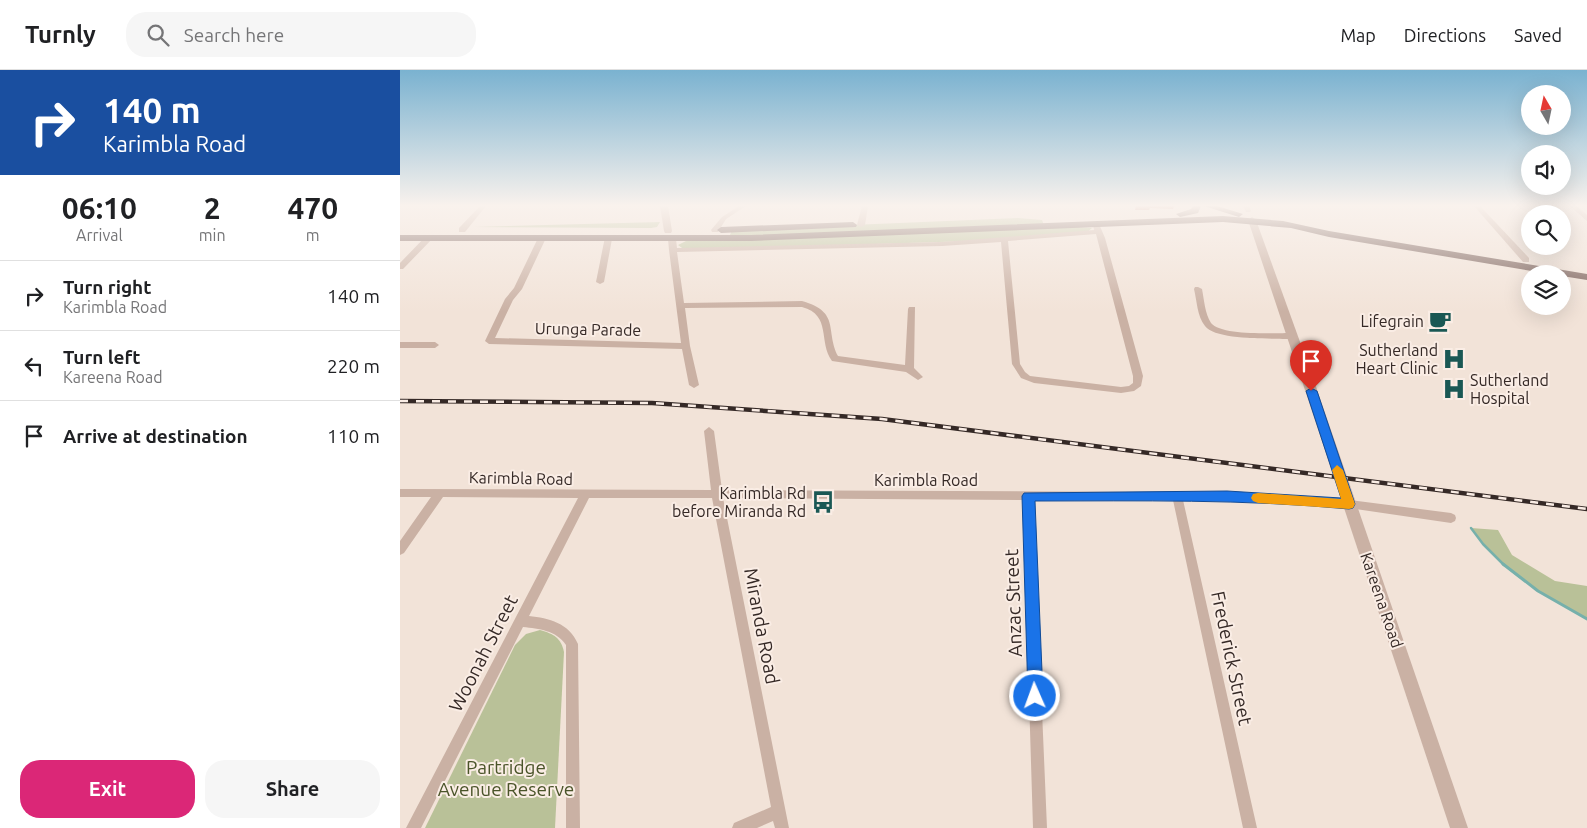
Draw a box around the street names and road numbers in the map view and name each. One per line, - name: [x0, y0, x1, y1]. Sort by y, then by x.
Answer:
- street label: Urunga Parade: [535, 319, 641, 339]
- street label: Karimbla Road: [469, 468, 573, 488]
- street label: Karimbla Road: [874, 471, 978, 489]
- street label: Anzac Street: [1000, 548, 1026, 657]
- street label: Kareena Road: [1357, 550, 1407, 650]
- street label: Miranda Road: [740, 566, 784, 686]
- street label: Frederick Street: [1207, 589, 1257, 728]
- street label: Woonah Street: [444, 590, 522, 715]

